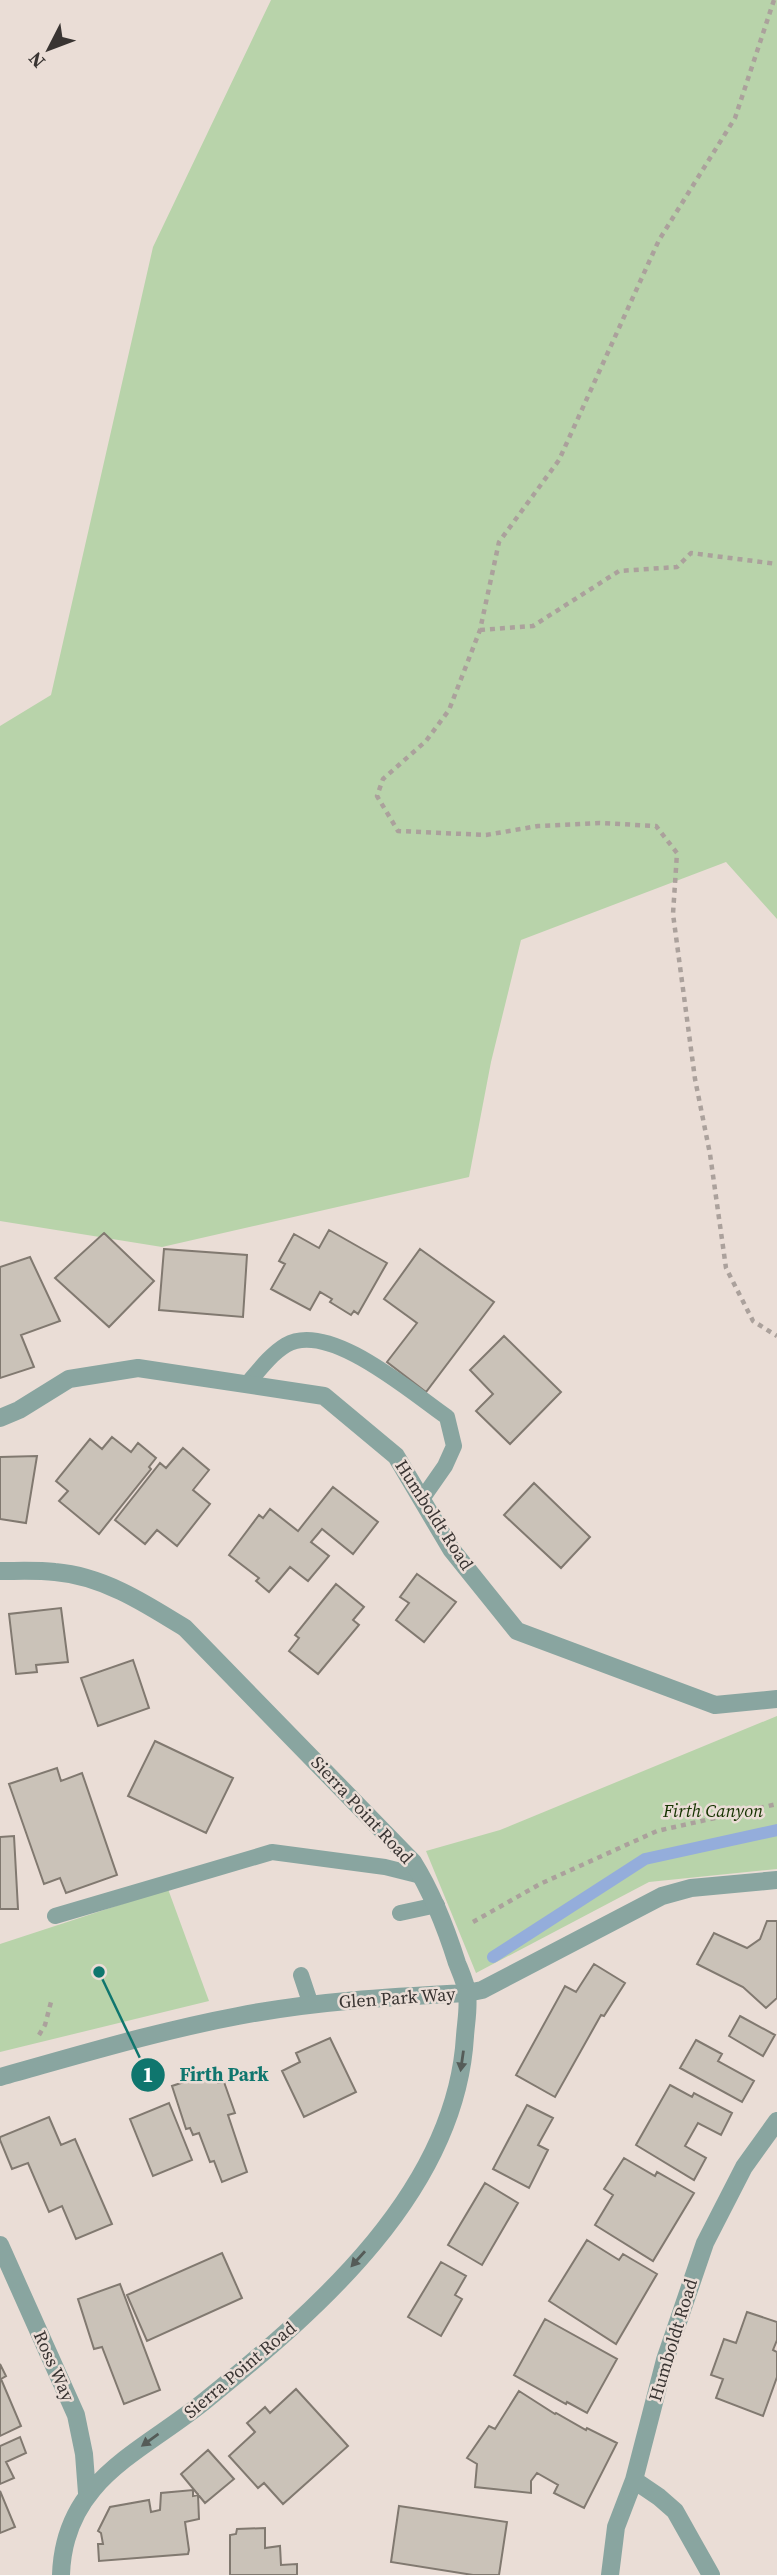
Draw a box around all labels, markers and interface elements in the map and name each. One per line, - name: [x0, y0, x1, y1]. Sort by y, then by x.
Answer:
- north arrow: [14, 14, 84, 84]
- text: N: [22, 46, 51, 74]
- street label: Humboldt Road: [389, 1455, 479, 1575]
- street label: Sierra Point Road: [306, 1750, 419, 1869]
- park label: Firth Canyon: [662, 1798, 763, 1823]
- street label: Glen Park Way: [338, 1981, 457, 2014]
- one-way arrow: [457, 2050, 468, 2072]
- callout: Firth Park: [131, 2055, 283, 2095]
- text: 1: [142, 2060, 154, 2089]
- text: Firth Park: [179, 2061, 269, 2087]
- one-way arrow: [350, 2250, 366, 2268]
- street label: Humboldt Road: [642, 2275, 703, 2404]
- street label: Sierra Point Road: [178, 2315, 301, 2424]
- street label: Ross Way: [28, 2326, 81, 2406]
- one-way arrow: [141, 2433, 159, 2447]

